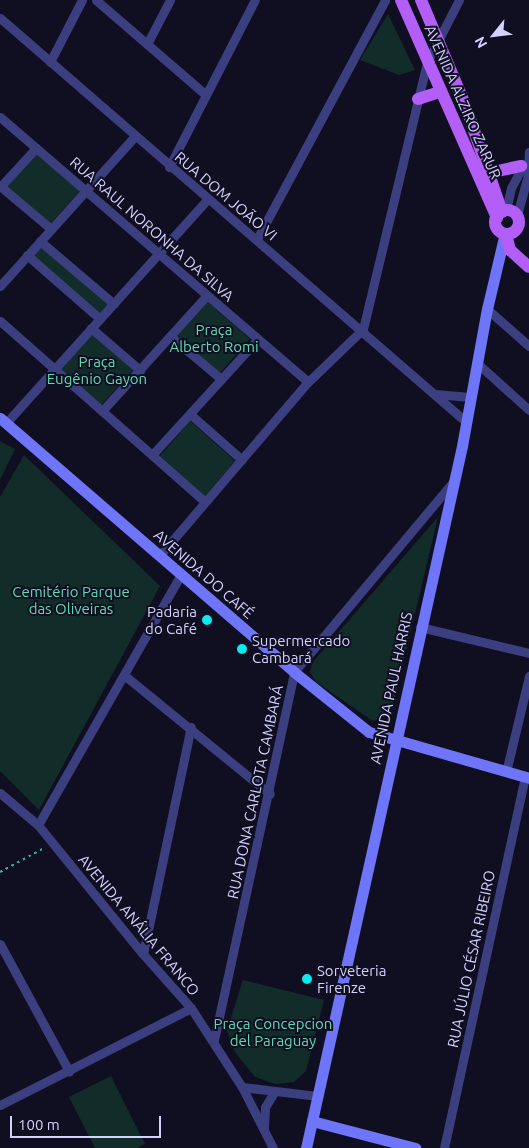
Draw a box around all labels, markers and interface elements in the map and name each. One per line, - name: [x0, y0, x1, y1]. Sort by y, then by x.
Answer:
- north arrow: [469, 10, 519, 60]
- street label: AVENIDA ALZIRO ZARUR: [421, 22, 505, 182]
- street label: RUA DOM JOÃO VI: [171, 148, 281, 244]
- street label: RUA RAUL NORONHA DA SILVA: [66, 153, 238, 305]
- park label: Praça Alberto Romi: [169, 320, 259, 355]
- park label: Praça Eugênio Gayon: [47, 352, 147, 387]
- street label: AVENIDA DO CAFÉ: [150, 526, 258, 622]
- park label: Cemitério Parque das Oliveiras: [12, 582, 130, 617]
- place label: Padaria do Café: [145, 602, 197, 637]
- street label: AVENIDA PAUL HARRIS: [366, 610, 416, 766]
- marker: Padaria do Café: [201, 614, 213, 626]
- place label: Supermercado Cambará: [252, 631, 350, 666]
- marker: Supermercado Cambará: [236, 643, 248, 655]
- street label: RUA DONA CARLOTA CAMBARÁ: [224, 684, 286, 900]
- street label: AVENIDA ANÁLIA FRANCO: [75, 851, 203, 999]
- street label: RUA JÚLIO CÉSAR RIBEIRO: [443, 869, 499, 1049]
- place label: Sorveteria Firenze: [317, 961, 386, 996]
- marker: Sorveteria Firenze: [301, 973, 313, 985]
- park label: Praça Concepcion del Paraguay: [214, 1014, 332, 1049]
- scale bar: [12, 1106, 164, 1138]
- text: 100 m: [18, 1116, 60, 1133]

